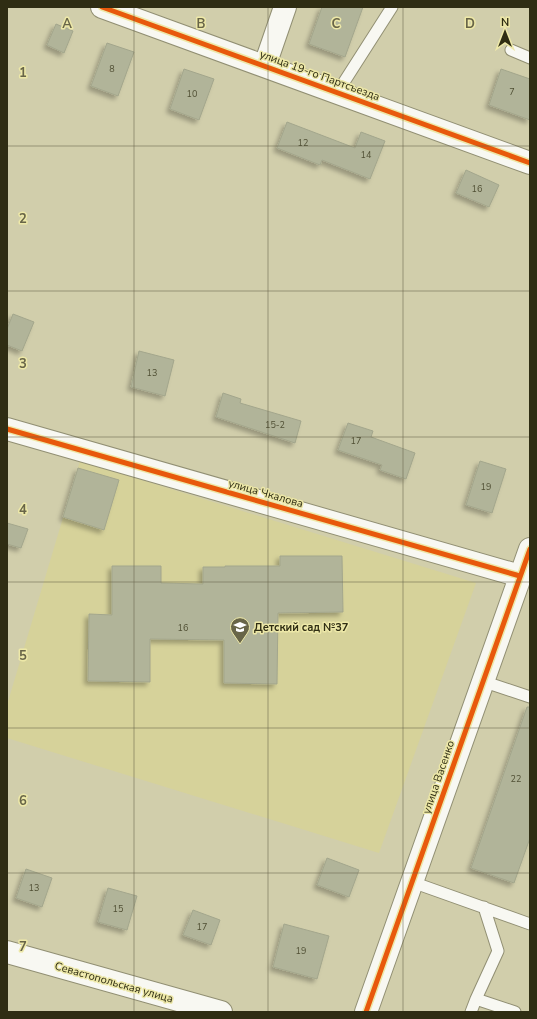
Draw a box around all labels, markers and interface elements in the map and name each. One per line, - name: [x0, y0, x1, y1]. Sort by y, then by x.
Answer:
- north arrow: [485, 12, 525, 52]
- text: A: [62, 15, 72, 33]
- text: B: [197, 15, 206, 33]
- text: C: [332, 15, 341, 33]
- text: D: [465, 15, 475, 33]
- text: N: [501, 15, 509, 30]
- street label: улица 19-го Партсъезда: [258, 47, 382, 104]
- house number: 8: [109, 63, 115, 75]
- text: 1: [19, 64, 27, 82]
- house number: 7: [509, 86, 515, 98]
- house number: 10: [187, 88, 197, 100]
- house number: 12: [298, 137, 308, 149]
- house number: 14: [361, 149, 372, 161]
- house number: 16: [472, 183, 482, 195]
- text: 2: [19, 210, 27, 228]
- text: 3: [19, 355, 27, 373]
- house number: 13: [147, 367, 157, 379]
- house number: 15-2: [265, 419, 285, 431]
- house number: 17: [351, 435, 361, 447]
- street label: улица Чкалова: [227, 476, 305, 511]
- house number: 19: [481, 481, 491, 493]
- text: 4: [19, 501, 27, 519]
- school or university icon: Детский сад №37: [229, 616, 251, 644]
- place label: Детский сад №37: [254, 620, 348, 635]
- house number: 16: [178, 622, 188, 634]
- text: 5: [19, 647, 27, 665]
- street label: улица Васенко: [419, 739, 458, 816]
- house number: 22: [511, 773, 521, 785]
- text: 6: [19, 792, 27, 810]
- house number: 13: [29, 882, 39, 894]
- house number: 15: [113, 903, 123, 915]
- house number: 17: [197, 921, 207, 933]
- text: 7: [19, 938, 27, 956]
- house number: 19: [296, 945, 306, 957]
- street label: Севастопольская улица: [53, 958, 175, 1007]

